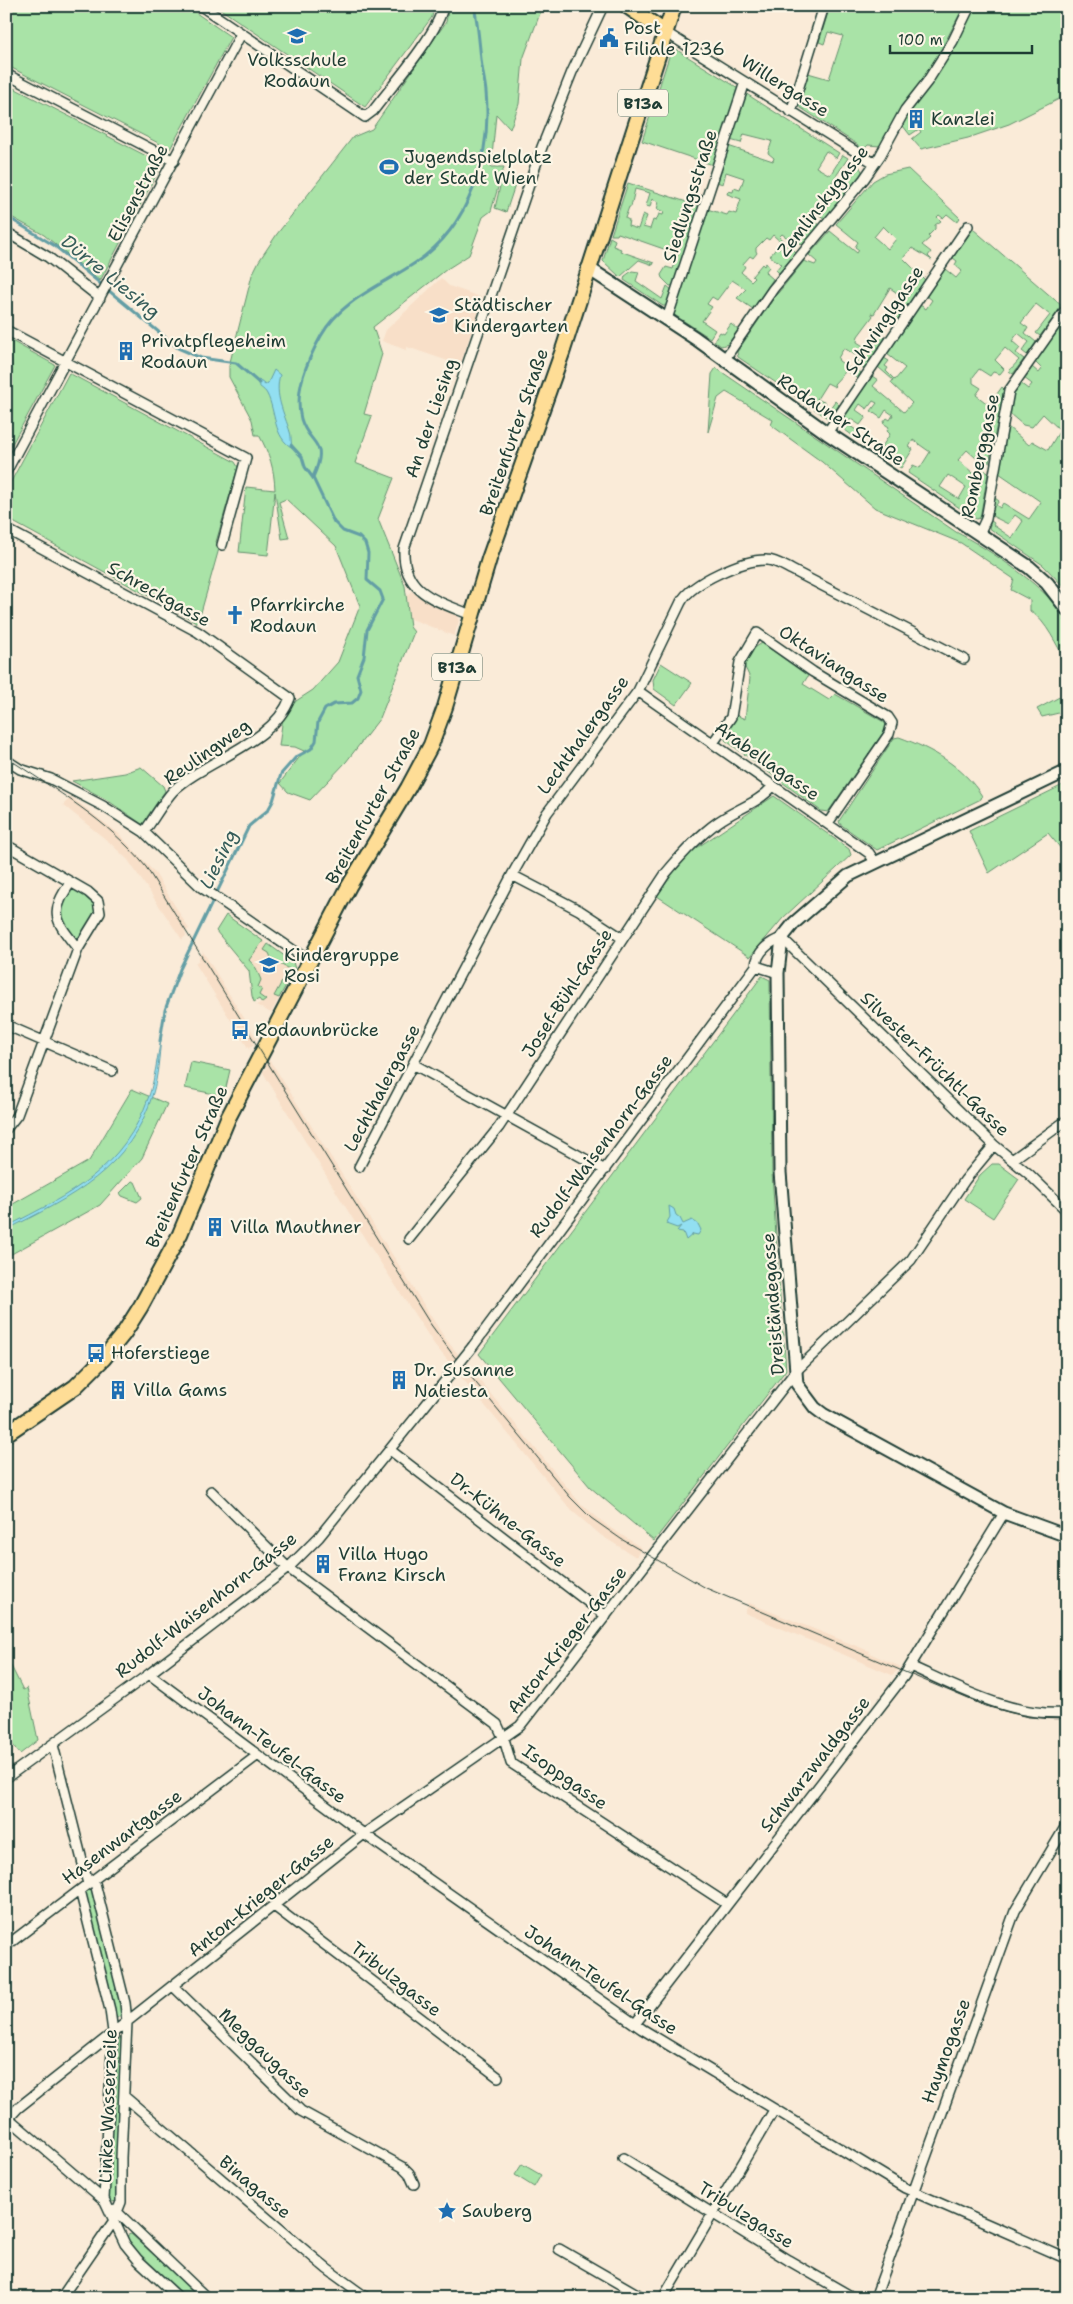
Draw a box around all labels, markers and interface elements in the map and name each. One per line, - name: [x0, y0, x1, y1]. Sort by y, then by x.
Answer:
- place label: Post Filiale 1236: [624, 16, 725, 61]
- scale bar: [890, 22, 1033, 54]
- school or university icon: Volksschule Rodaun: [286, 25, 308, 47]
- public building icon: Post Filiale 1236: [598, 27, 620, 49]
- text: 100 m: [898, 30, 943, 50]
- place label: Volksschule Rodaun: [247, 48, 347, 93]
- street label: Willergasse: [736, 49, 834, 123]
- road number: B13a: [618, 90, 668, 116]
- place label: Kanzlei: [931, 107, 995, 131]
- building icon: Kanzlei: [905, 108, 927, 130]
- street label: Siedlungsstraße: [657, 126, 723, 266]
- street label: Elisenstraße: [102, 140, 174, 246]
- street label: Zemlinskygasse: [772, 140, 874, 262]
- place label: Jugendspielplatz der Stadt Wien: [404, 145, 552, 190]
- sports icon: Jugendspielplatz der Stadt Wien: [378, 156, 400, 178]
- water label: Dürre Liesing: [56, 229, 166, 324]
- street label: Schwinglgasse: [839, 261, 929, 379]
- place label: Städtischer Kindergarten: [454, 293, 568, 338]
- school or university icon: Städtischer Kindergarten: [428, 304, 450, 326]
- place label: Privatpflegeheim Rodaun: [141, 329, 286, 374]
- building icon: Privatpflegeheim Rodaun: [115, 340, 137, 362]
- street label: Breitenfurter Straße: [474, 345, 554, 519]
- street label: An der Liesing: [399, 355, 463, 481]
- street label: Rodauner Straße: [773, 368, 909, 472]
- street label: Romberggasse: [955, 391, 1005, 521]
- street label: Schreckgasse: [103, 556, 215, 632]
- place label: Pfarrkirche Rodaun: [250, 593, 345, 638]
- church icon: Pfarrkirche Rodaun: [224, 604, 246, 626]
- street label: Oktaviangasse: [774, 619, 894, 709]
- road number: B13a: [432, 654, 482, 680]
- street label: Lechthalergasse: [532, 671, 634, 799]
- street label: Reulingweg: [159, 713, 255, 791]
- street label: Arabellagasse: [710, 716, 824, 806]
- street label: Breitenfurter Straße: [320, 723, 426, 889]
- water label: Liesing: [193, 825, 244, 893]
- street label: Josef-Bühl-Gasse: [516, 924, 618, 1062]
- place label: Kindergruppe Rosi: [284, 943, 400, 988]
- school or university icon: Kindergruppe Rosi: [258, 954, 280, 976]
- street label: Silvester-Früchtl-Gasse: [855, 986, 1015, 1142]
- place label: Rodaunbrücke: [255, 1018, 379, 1042]
- bus stop icon: Rodaunbrücke: [229, 1019, 251, 1041]
- street label: Lechthalergasse: [338, 1020, 426, 1156]
- street label: Rudolf-Waisenhorn-Gasse: [524, 1049, 678, 1243]
- street label: Breitenfurter Straße: [140, 1082, 234, 1252]
- place label: Villa Mauthner: [230, 1215, 362, 1239]
- building icon: Villa Mauthner: [204, 1216, 226, 1238]
- street label: Dreiständegasse: [756, 1232, 790, 1376]
- place label: Hoferstiege: [111, 1341, 210, 1365]
- bus stop icon: Hoferstiege: [85, 1342, 107, 1364]
- place label: Dr. Susanne Natiesta: [414, 1358, 515, 1403]
- building icon: Dr. Susanne Natiesta: [388, 1369, 410, 1391]
- place label: Villa Gams: [133, 1378, 227, 1402]
- building icon: Villa Gams: [107, 1379, 129, 1401]
- street label: Dr.-Kühne-Gasse: [445, 1467, 571, 1573]
- street label: Rudolf-Waisenhorn-Gasse: [110, 1527, 302, 1683]
- place label: Villa Hugo Franz Kirsch: [338, 1542, 446, 1587]
- building icon: Villa Hugo Franz Kirsch: [312, 1553, 334, 1575]
- street label: Anton-Krieger-Gasse: [502, 1561, 632, 1719]
- street label: Johann-Teufel-Gasse: [193, 1681, 351, 1809]
- street label: Schwarzwaldgasse: [754, 1691, 876, 1837]
- street label: Isoppgasse: [518, 1739, 612, 1815]
- street label: Hasenwartgasse: [57, 1784, 187, 1890]
- street label: Anton-Krieger-Gasse: [183, 1830, 339, 1962]
- street label: Johann-Teufel-Gasse: [519, 1920, 683, 2040]
- street label: Tribulzgasse: [346, 1936, 446, 2022]
- street label: Haymogasse: [916, 1995, 976, 2107]
- street label: Meggaugasse: [214, 2003, 316, 2103]
- street label: Linke Wasserzeile: [93, 2028, 123, 2184]
- street label: Binagasse: [214, 2150, 296, 2224]
- street label: Tribulzgasse: [694, 2176, 798, 2254]
- place label: Sauberg: [462, 2199, 532, 2223]
- place icon: Sauberg: [436, 2200, 458, 2222]

